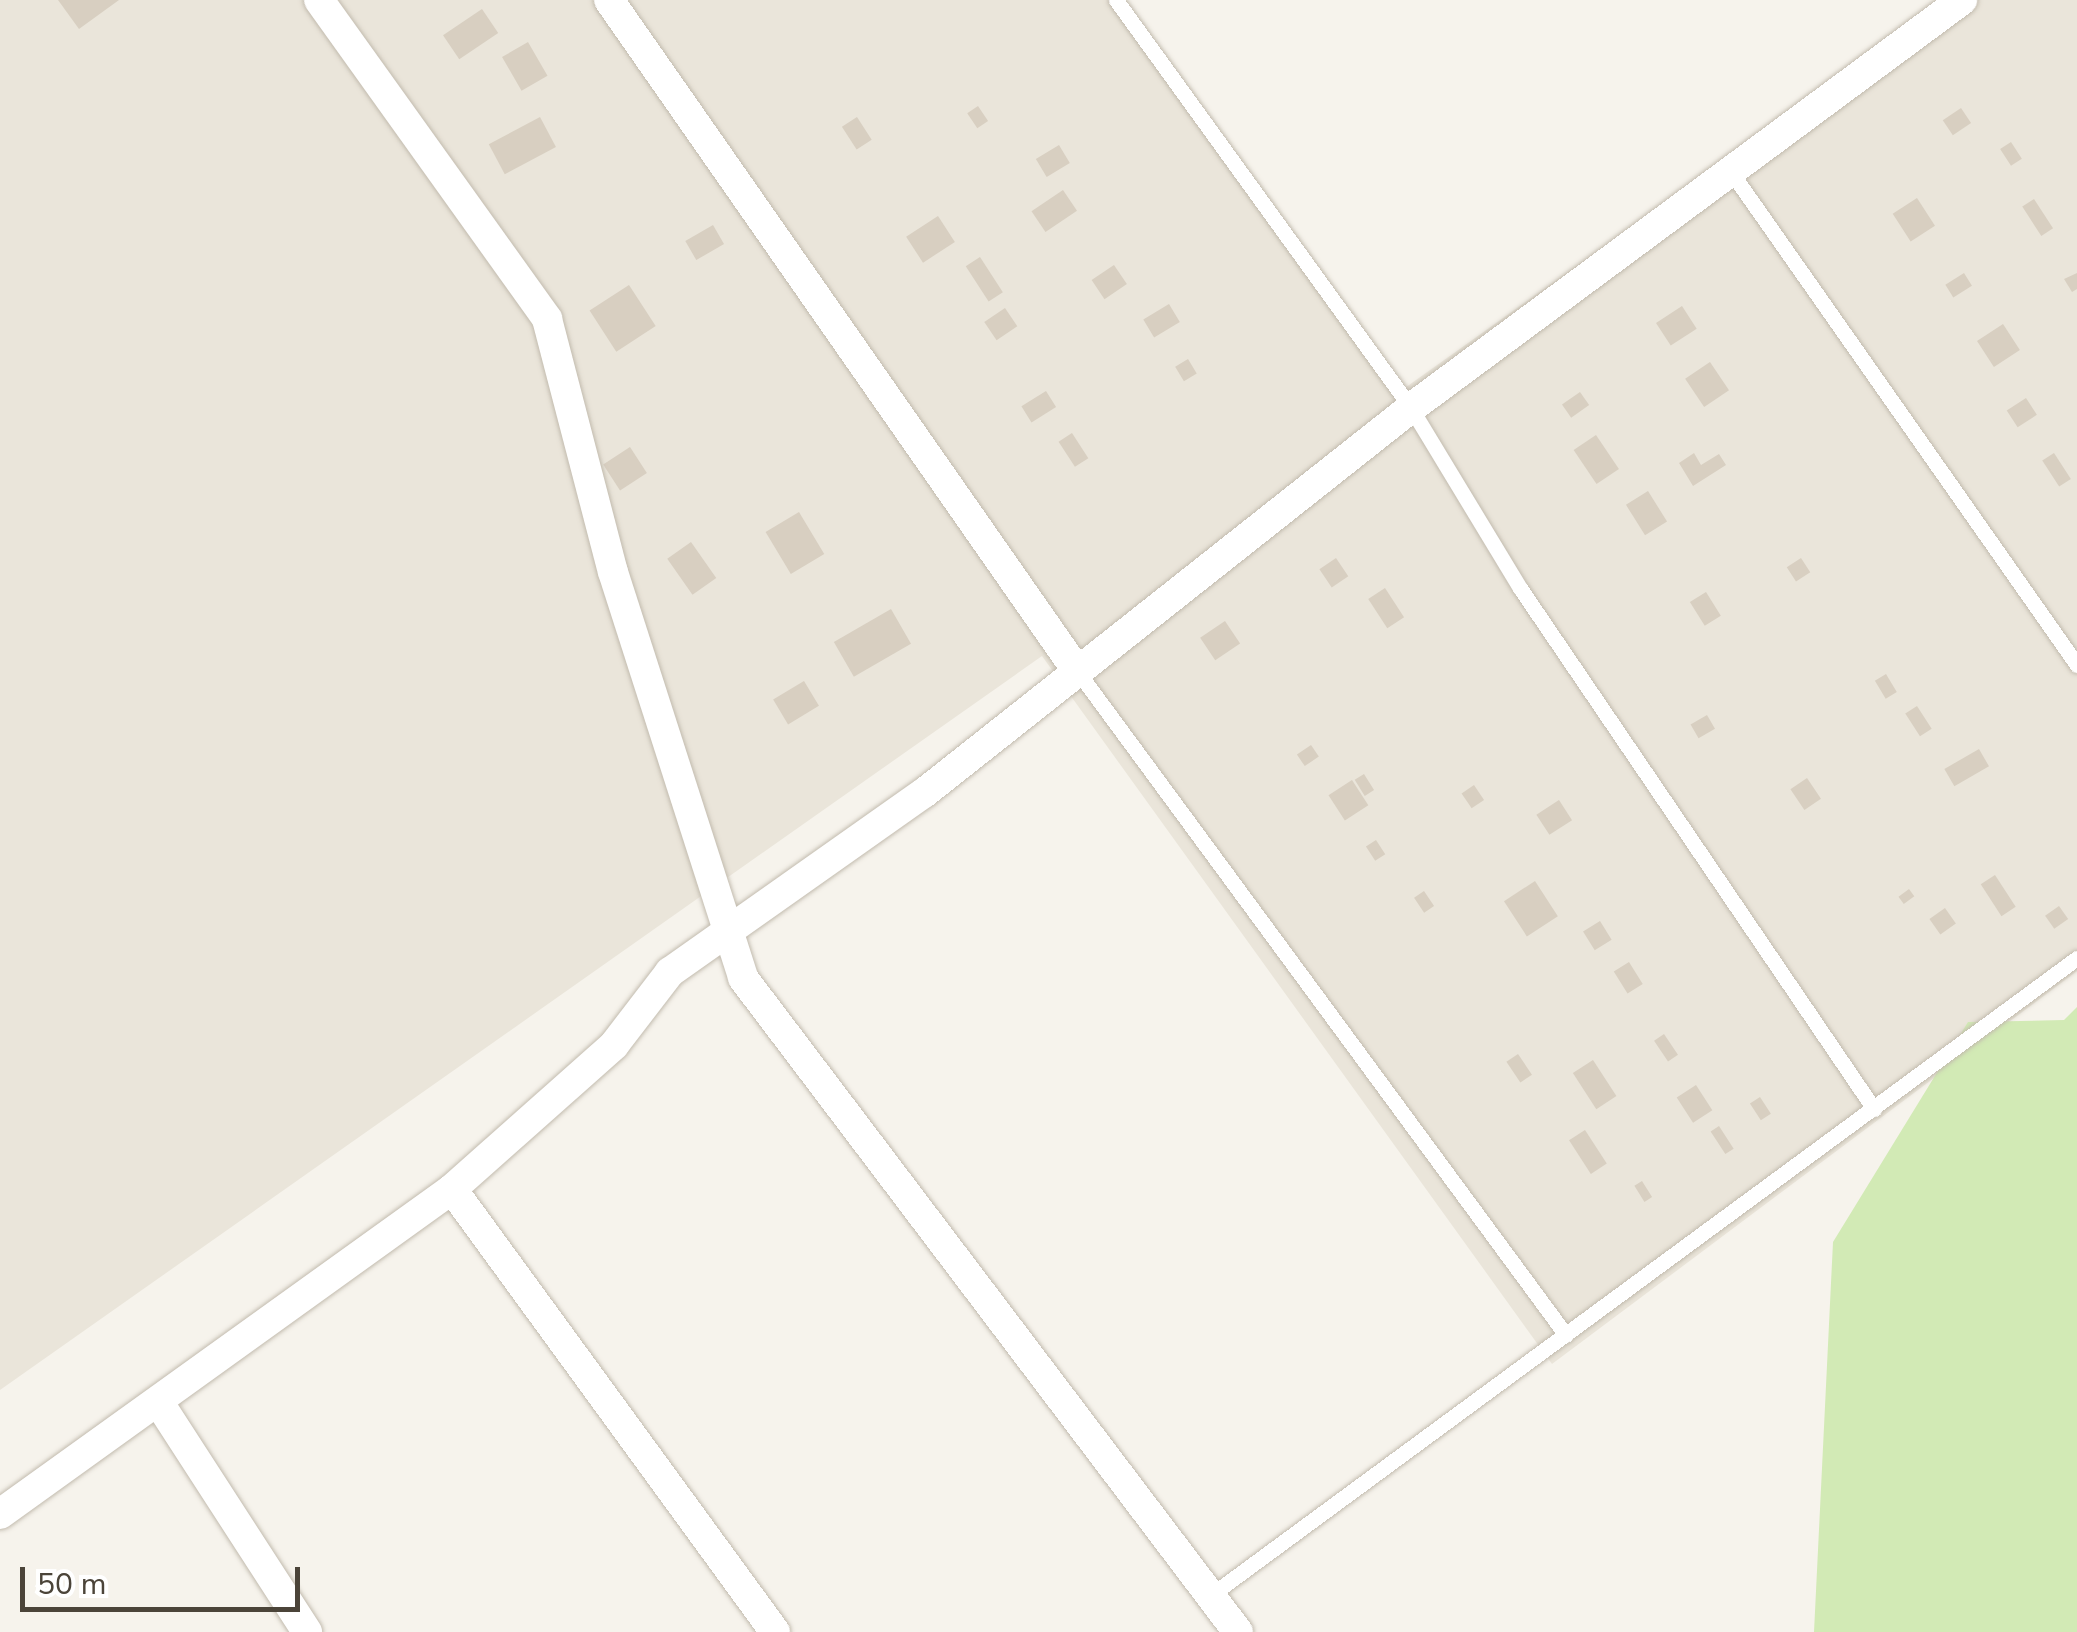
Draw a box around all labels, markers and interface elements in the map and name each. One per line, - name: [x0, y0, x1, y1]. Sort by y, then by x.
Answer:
- scale bar: [25, 1547, 305, 1609]
- text: 50 m: [37, 1564, 106, 1605]

